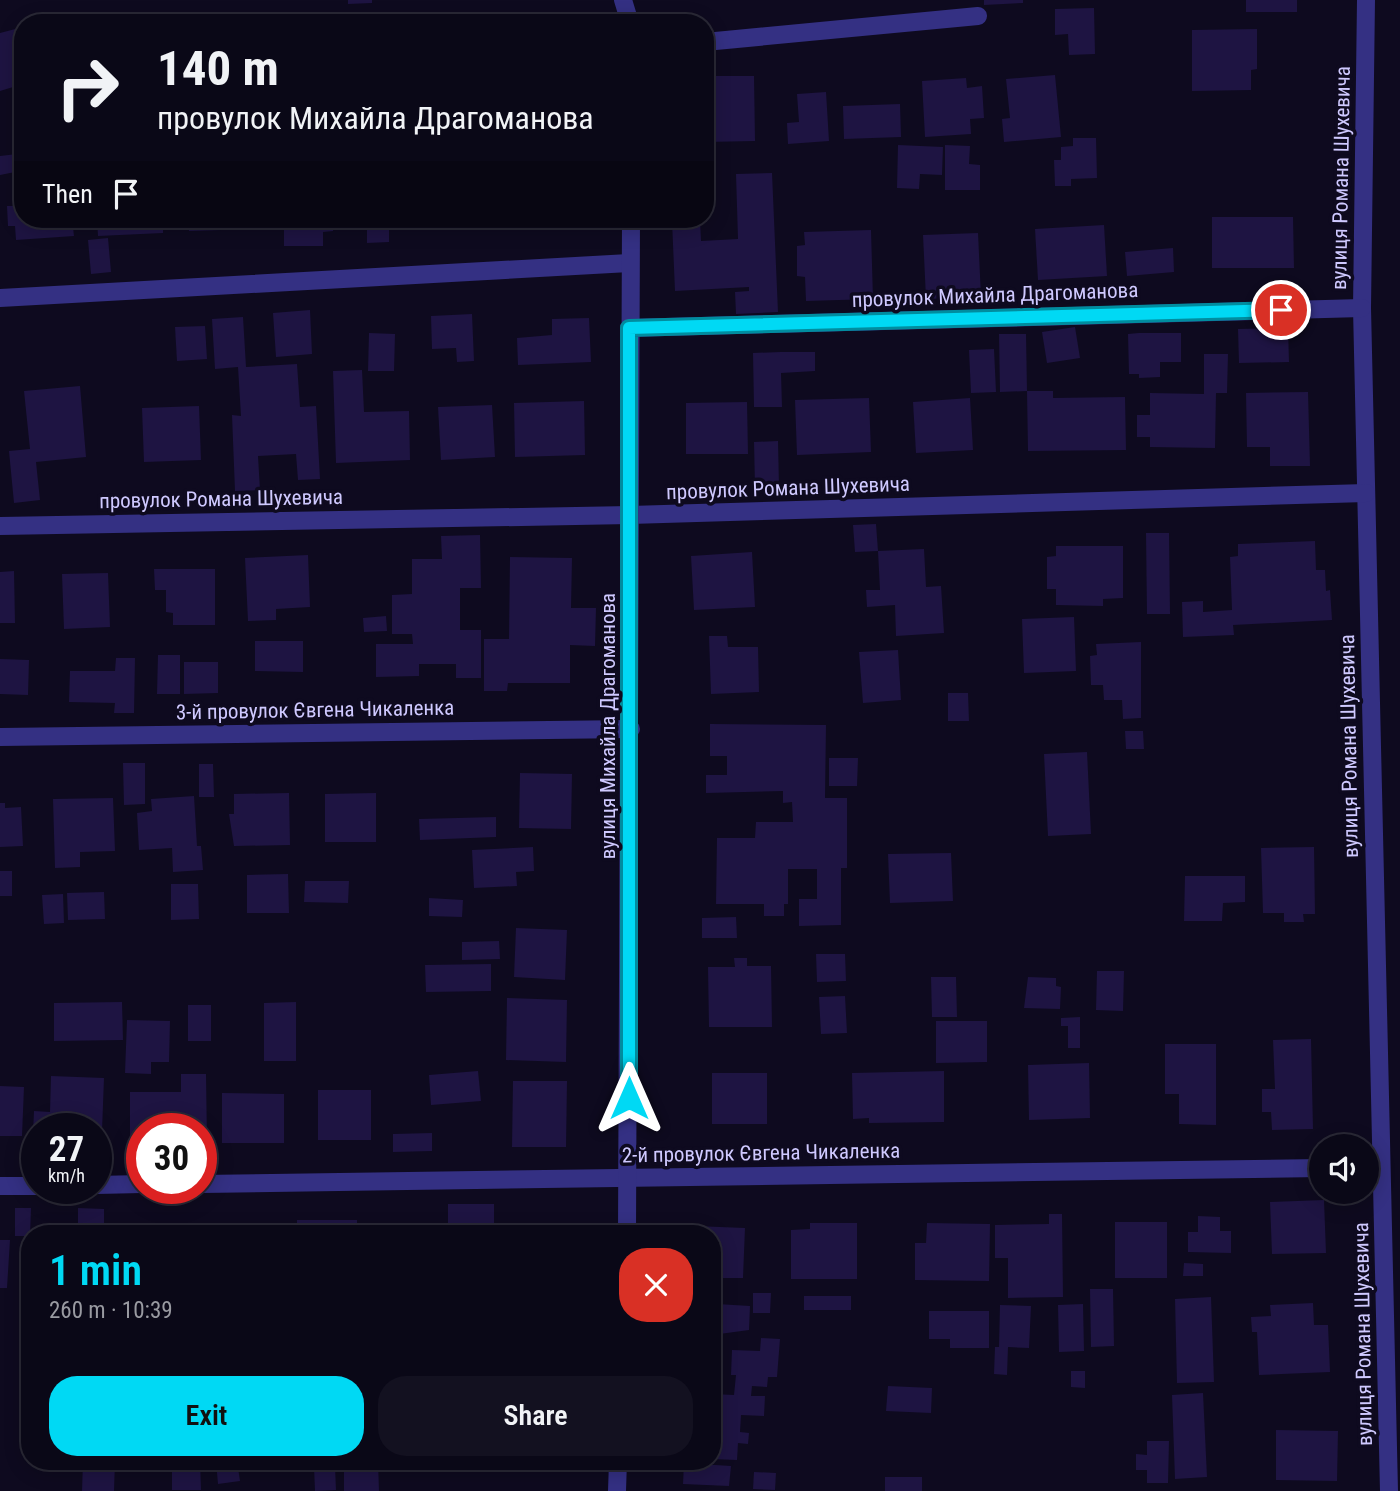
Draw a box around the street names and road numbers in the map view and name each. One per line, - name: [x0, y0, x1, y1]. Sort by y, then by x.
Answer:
- street label: вулиця Романа Шухевича: [1327, 66, 1355, 290]
- street label: провулок Михайла Драгоманова: [851, 278, 1139, 312]
- street label: провулок Романа Шухевича: [666, 472, 910, 504]
- street label: провулок Романа Шухевича: [99, 485, 343, 513]
- street label: вулиця Михайла Драгоманова: [596, 593, 620, 859]
- street label: вулиця Романа Шухевича: [1335, 634, 1363, 858]
- street label: 3-й провулок Євгена Чикаленка: [176, 696, 454, 724]
- street label: 2-й провулок Євгена Чикаленка: [622, 1139, 900, 1167]
- street label: вулиця Романа Шухевича: [1349, 1222, 1377, 1446]

